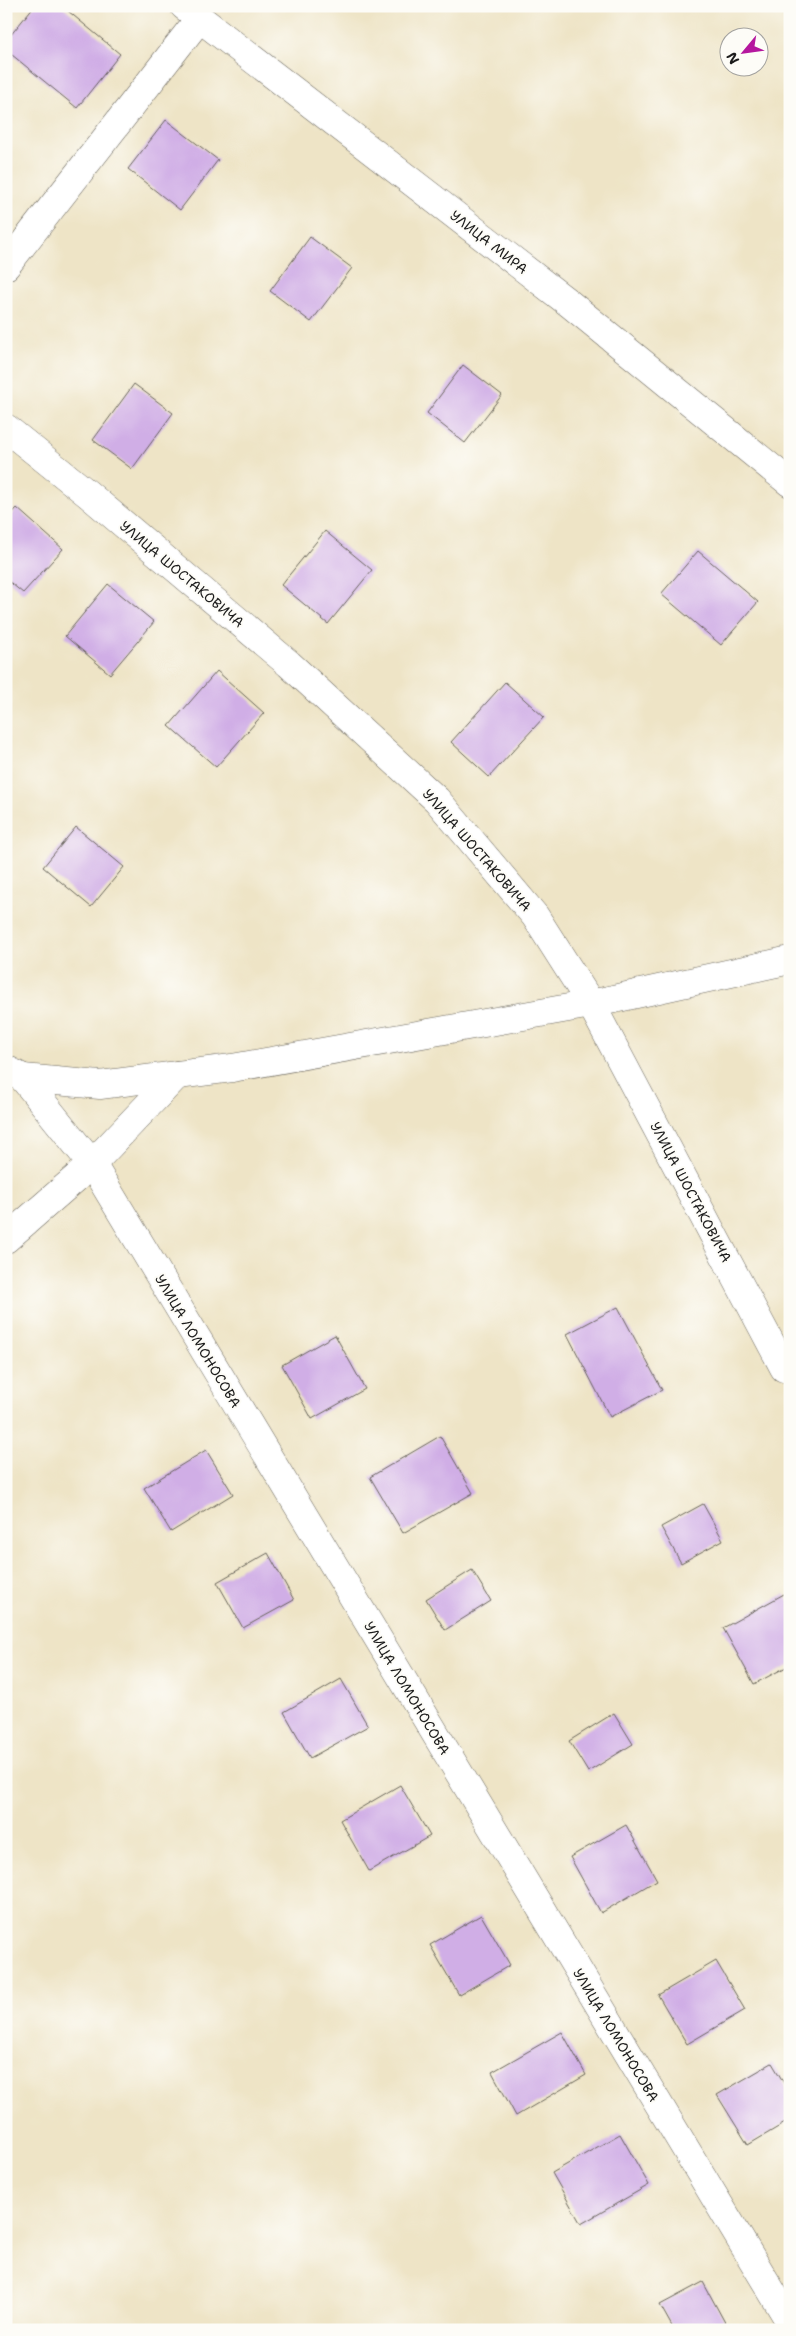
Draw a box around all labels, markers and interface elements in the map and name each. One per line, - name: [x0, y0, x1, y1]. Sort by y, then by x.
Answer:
- north arrow: [718, 28, 768, 78]
- text: N: [722, 49, 743, 68]
- street label: УЛИЦА МИРА: [447, 206, 531, 278]
- street label: УЛИЦА ШОСТАКОВИЧА: [116, 517, 248, 631]
- street label: УЛИЦА ШОСТАКОВИЧА: [419, 785, 535, 915]
- street label: УЛИЦА ШОСТАКОВИЧА: [646, 1119, 736, 1265]
- street label: УЛИЦА ЛОМОНОСОВА: [151, 1271, 245, 1411]
- street label: УЛИЦА ЛОМОНОСОВА: [360, 1618, 454, 1758]
- street label: УЛИЦА ЛОМОНОСОВА: [569, 1965, 663, 2105]

